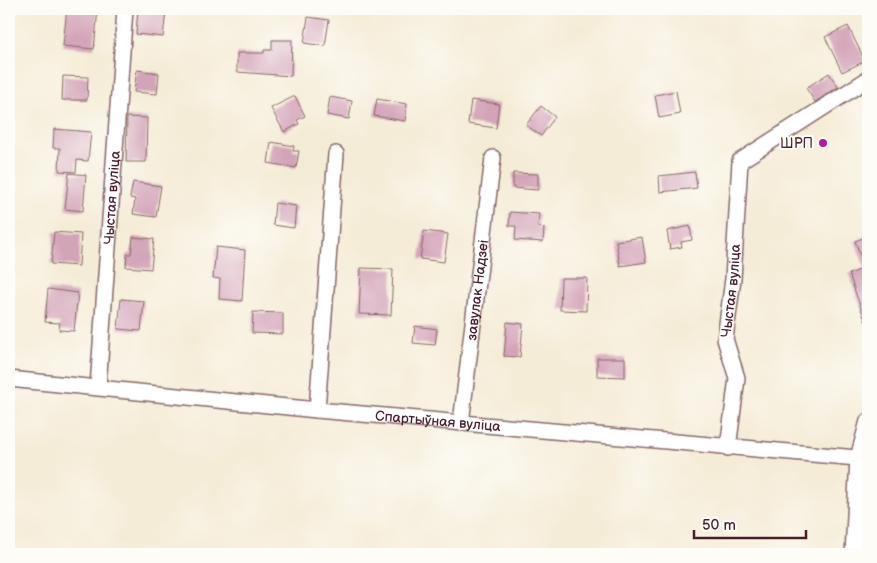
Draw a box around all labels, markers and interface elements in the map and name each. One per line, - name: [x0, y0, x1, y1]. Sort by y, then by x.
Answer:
- place label: ШРП: [780, 135, 813, 152]
- marker: ШРП: [817, 137, 829, 149]
- street label: Чыстая вуліца: [100, 149, 124, 245]
- street label: завулак Надзеі: [463, 239, 492, 341]
- street label: Чыстая вуліца: [717, 243, 744, 339]
- street label: Спартыўная вуліца: [374, 407, 502, 435]
- scale bar: [694, 508, 807, 540]
- text: 50 m: [702, 516, 736, 535]

